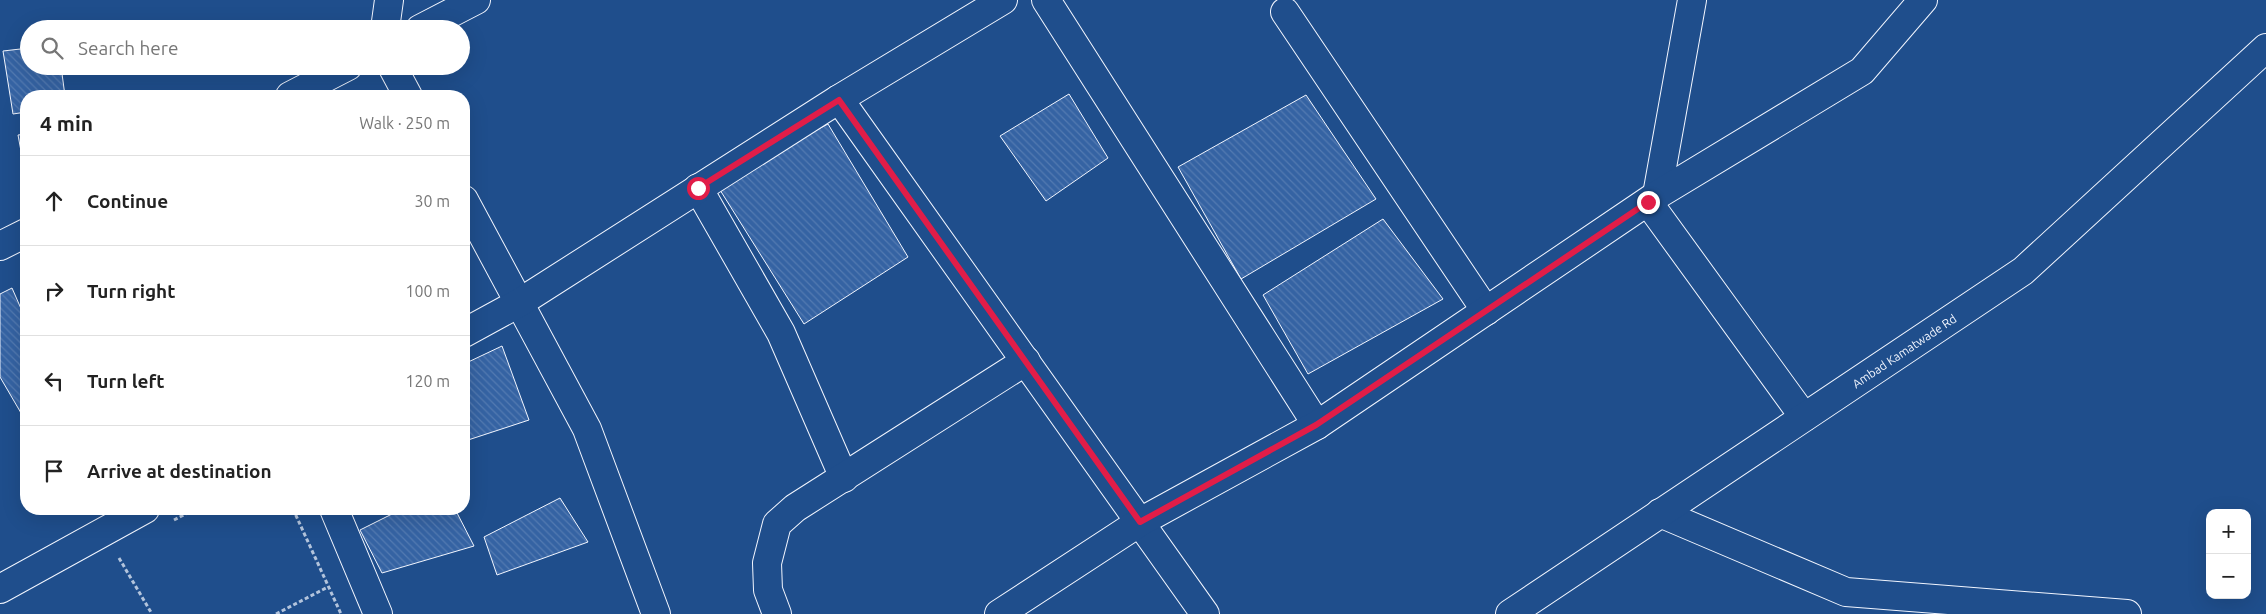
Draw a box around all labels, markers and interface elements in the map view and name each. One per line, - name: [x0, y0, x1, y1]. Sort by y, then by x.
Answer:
- search box: [20, 20, 470, 75]
- icon: search: [38, 34, 66, 62]
- text: Search here: [78, 37, 178, 59]
- text: 4 min: [40, 111, 93, 135]
- text: Walk · 250 m: [359, 114, 450, 132]
- route start: [687, 177, 710, 200]
- icon: ahead: [40, 187, 68, 215]
- text: Continue: [87, 190, 168, 212]
- route end: [1637, 191, 1660, 214]
- text: 30 m: [414, 192, 450, 210]
- icon: right: [40, 277, 68, 305]
- text: Turn right: [87, 280, 175, 302]
- text: 100 m: [405, 282, 450, 300]
- street label: Ambad Kamatwade Rd: [1850, 311, 1958, 390]
- icon: left: [40, 367, 68, 395]
- text: Turn left: [87, 370, 165, 392]
- text: 120 m: [405, 372, 450, 390]
- icon: arrive: [40, 457, 68, 485]
- text: Arrive at destination: [87, 460, 272, 482]
- map controls: [2206, 509, 2251, 599]
- button: +: [2206, 509, 2251, 554]
- button: −: [2206, 554, 2251, 599]

